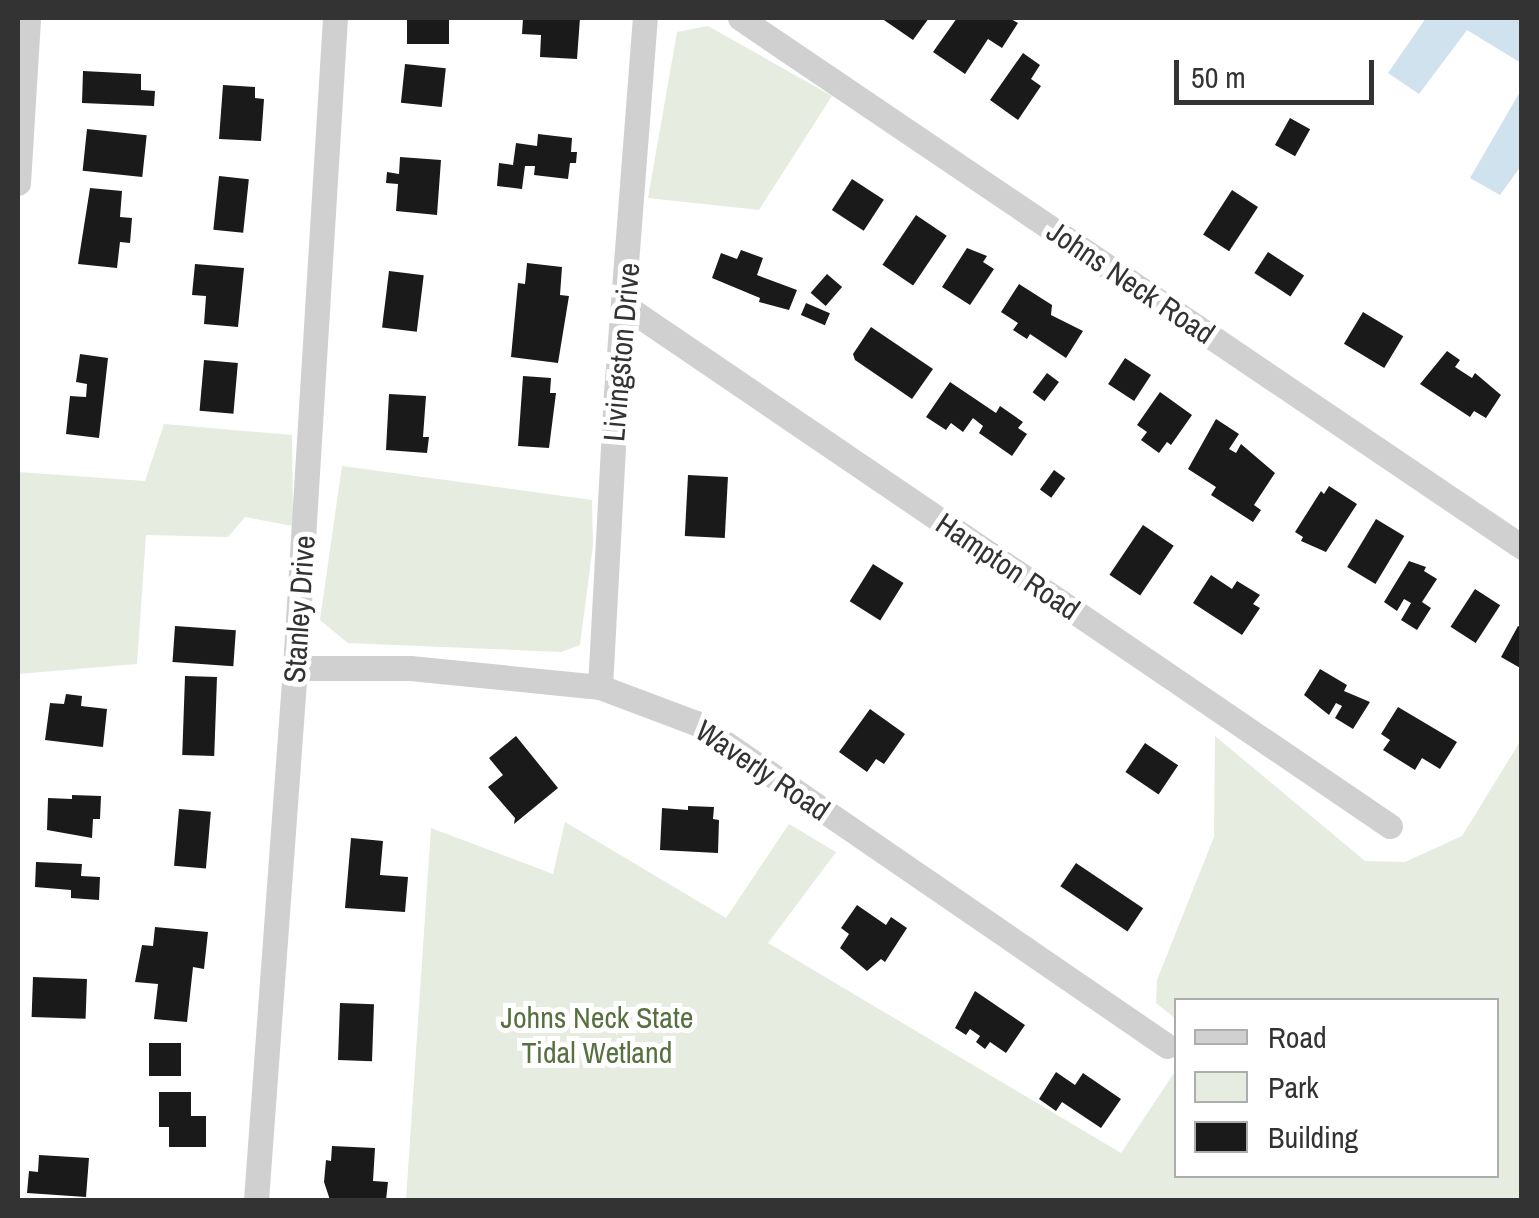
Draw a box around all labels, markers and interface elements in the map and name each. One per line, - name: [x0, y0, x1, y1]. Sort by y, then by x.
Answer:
- scale bar: [1179, 40, 1379, 102]
- text: 50 m: [1191, 57, 1246, 97]
- street label: Johns Neck Road: [1040, 213, 1222, 351]
- street label: Livingston Drive: [595, 261, 647, 443]
- street label: Hampton Road: [929, 505, 1087, 627]
- street label: Stanley Drive: [276, 534, 322, 684]
- street label: Waverly Road: [689, 712, 837, 828]
- legend: [1174, 998, 1499, 1178]
- park label: Johns Neck State Tidal Wetland: [501, 999, 693, 1070]
- text: Road: [1268, 1017, 1327, 1057]
- text: Park: [1268, 1067, 1319, 1107]
- text: Building: [1268, 1117, 1358, 1157]

